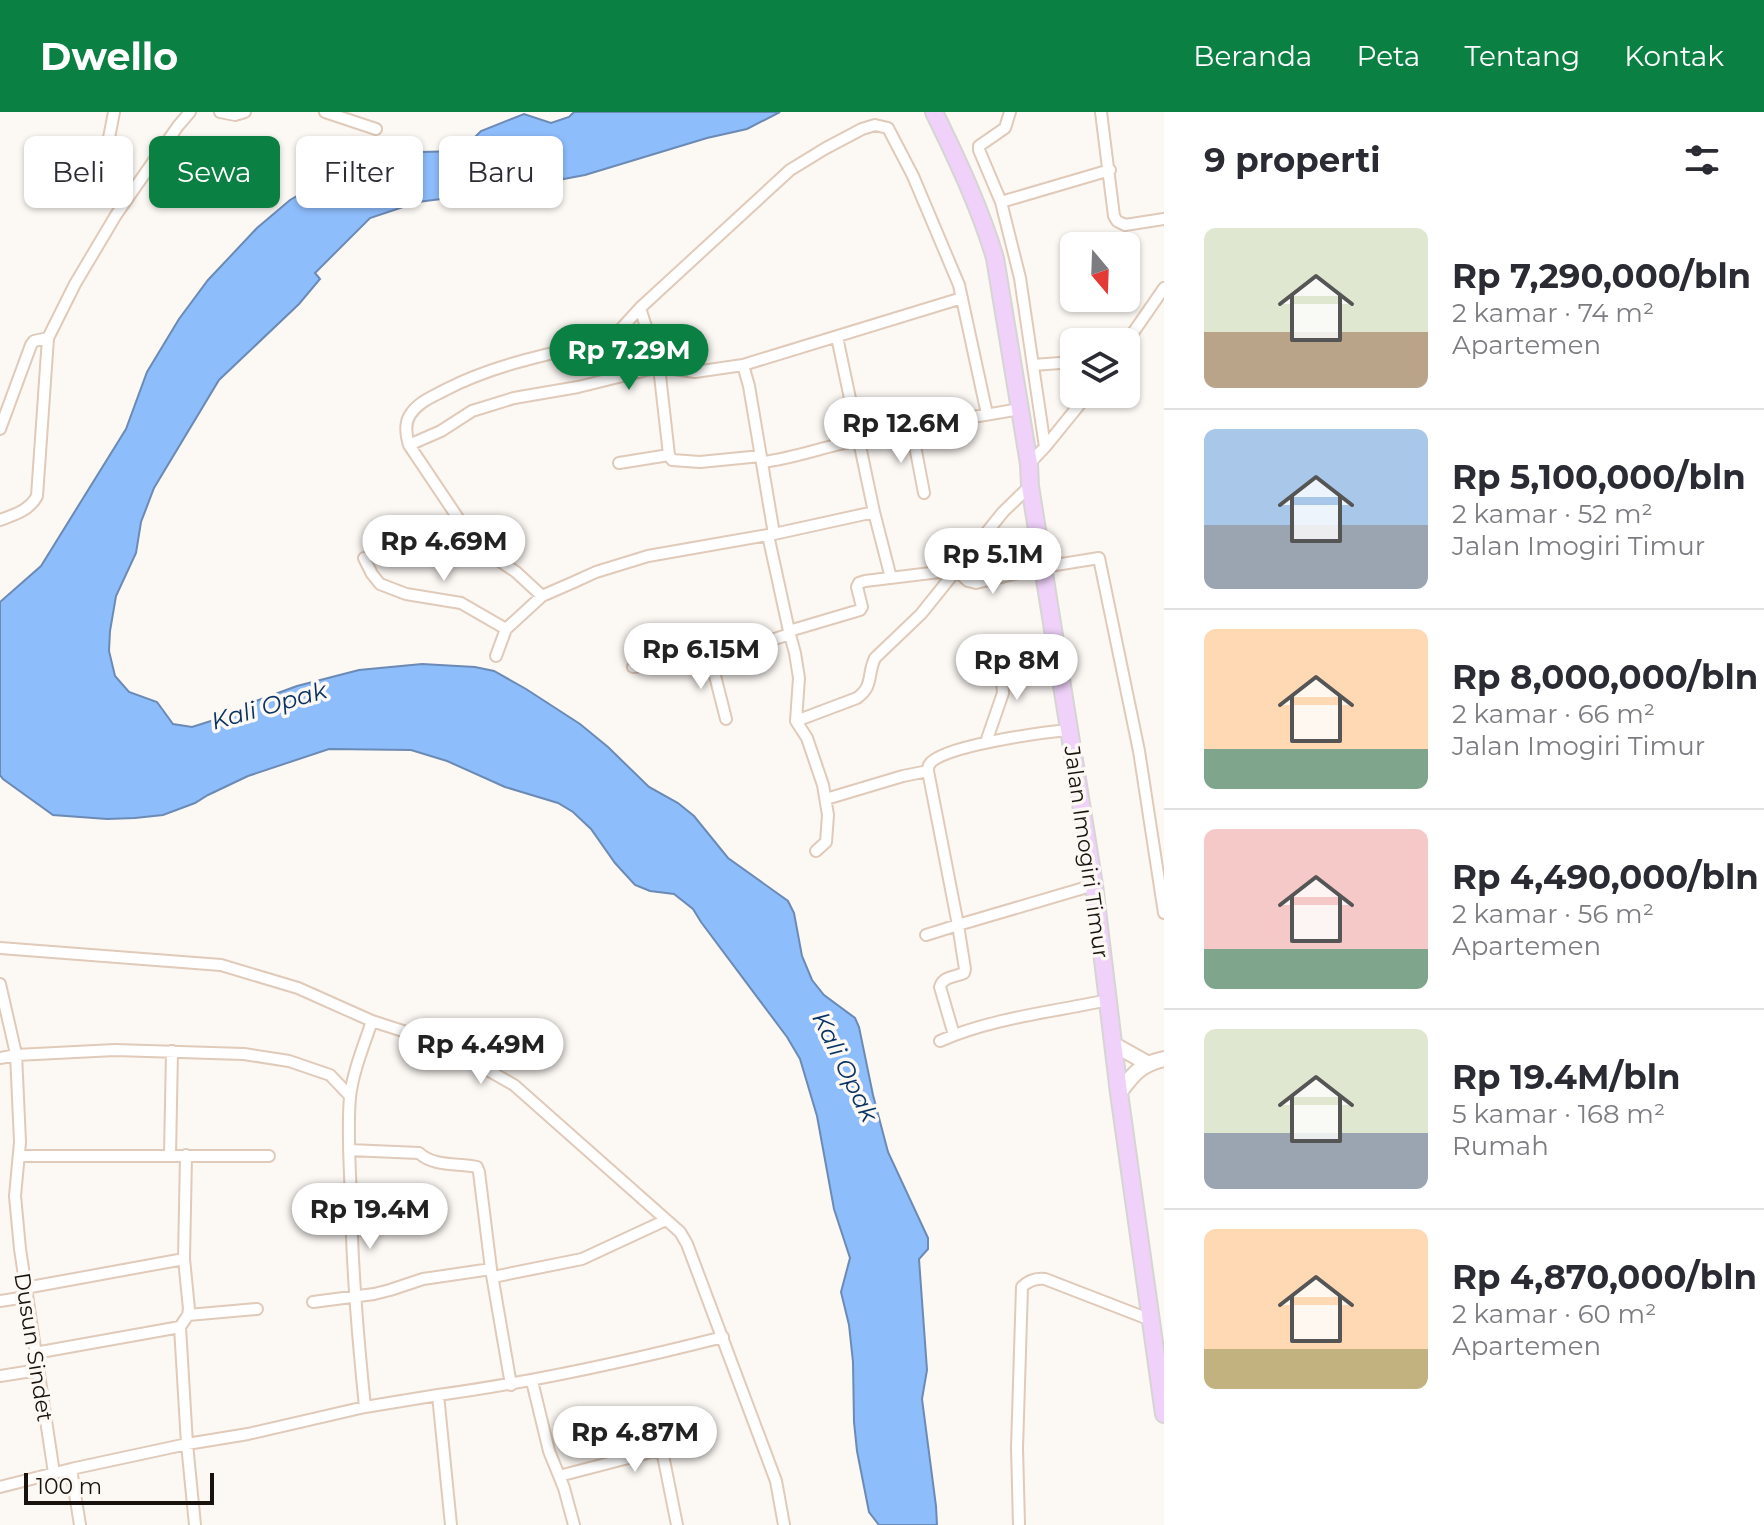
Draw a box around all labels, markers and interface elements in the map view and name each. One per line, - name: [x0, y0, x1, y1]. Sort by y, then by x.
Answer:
- text: Dwello: [40, 33, 178, 80]
- text: Beranda: [1193, 39, 1312, 73]
- text: Peta: [1356, 39, 1420, 73]
- text: Tentang: [1464, 39, 1580, 73]
- text: Kontak: [1624, 39, 1724, 73]
- chip: Beli: [24, 136, 133, 208]
- chip: Sewa: [149, 136, 280, 208]
- chip: Filter: [296, 136, 423, 208]
- chip: Baru: [439, 136, 563, 208]
- icon: filters: [1680, 138, 1724, 182]
- text: 9 properti: [1204, 139, 1380, 181]
- north arrow: [1060, 232, 1140, 312]
- map controls: [1060, 232, 1140, 408]
- text: Rp 7,290,000/bln: [1452, 255, 1751, 297]
- icon: home: [1268, 260, 1364, 356]
- text: 2 kamar · 74 m²: [1452, 297, 1654, 329]
- pin: Rp 7.29M: [546, 324, 712, 392]
- button: layers: [1060, 328, 1140, 408]
- text: Apartemen: [1452, 329, 1601, 361]
- text: Rp 7.29M: [567, 334, 691, 366]
- pin: Rp 12.6M: [818, 397, 984, 465]
- text: Rp 12.6M: [842, 407, 960, 439]
- text: Rp 5,100,000/bln: [1452, 456, 1746, 498]
- icon: home: [1268, 461, 1364, 557]
- text: 2 kamar · 52 m²: [1452, 498, 1653, 530]
- pin: Rp 4.69M: [361, 515, 527, 583]
- text: Rp 4.69M: [380, 525, 508, 557]
- pin: Rp 5.1M: [919, 528, 1067, 596]
- text: Jalan Imogiri Timur: [1452, 530, 1705, 562]
- text: Rp 5.1M: [942, 538, 1044, 570]
- pin: Rp 6.15M: [618, 623, 784, 691]
- text: Rp 6.15M: [642, 633, 760, 665]
- pin: Rp 8M: [961, 634, 1073, 702]
- text: Rp 8M: [974, 644, 1060, 676]
- text: Rp 8,000,000/bln: [1452, 656, 1758, 698]
- icon: home: [1268, 661, 1364, 757]
- water label: Kali Opak: [208, 675, 332, 736]
- text: 2 kamar · 66 m²: [1452, 698, 1655, 730]
- text: Jalan Imogiri Timur: [1452, 730, 1705, 762]
- street label: Jalan Imogiri Timur: [1058, 743, 1115, 960]
- text: Rp 4,490,000/bln: [1452, 856, 1759, 898]
- icon: home: [1268, 861, 1364, 957]
- text: 2 kamar · 56 m²: [1452, 898, 1654, 930]
- text: Apartemen: [1452, 930, 1601, 962]
- water label: Kali Opak: [806, 1007, 885, 1128]
- pin: Rp 4.49M: [398, 1018, 564, 1086]
- text: Rp 4.49M: [417, 1028, 545, 1060]
- text: Rp 19.4M/bln: [1452, 1056, 1680, 1098]
- icon: home: [1268, 1061, 1364, 1157]
- text: 5 kamar · 168 m²: [1452, 1098, 1665, 1130]
- text: Rumah: [1452, 1130, 1549, 1162]
- pin: Rp 19.4M: [287, 1183, 453, 1251]
- text: Rp 19.4M: [310, 1193, 430, 1225]
- text: Rp 4,870,000/bln: [1452, 1256, 1757, 1298]
- icon: home: [1268, 1261, 1364, 1357]
- street label: Dusun Sindet: [8, 1271, 59, 1424]
- text: 2 kamar · 60 m²: [1452, 1298, 1656, 1330]
- text: Apartemen: [1452, 1330, 1601, 1362]
- pin: Rp 4.87M: [552, 1406, 718, 1474]
- text: Rp 4.87M: [571, 1416, 699, 1448]
- scale bar: [24, 1469, 214, 1505]
- text: 100 m: [36, 1473, 102, 1500]

